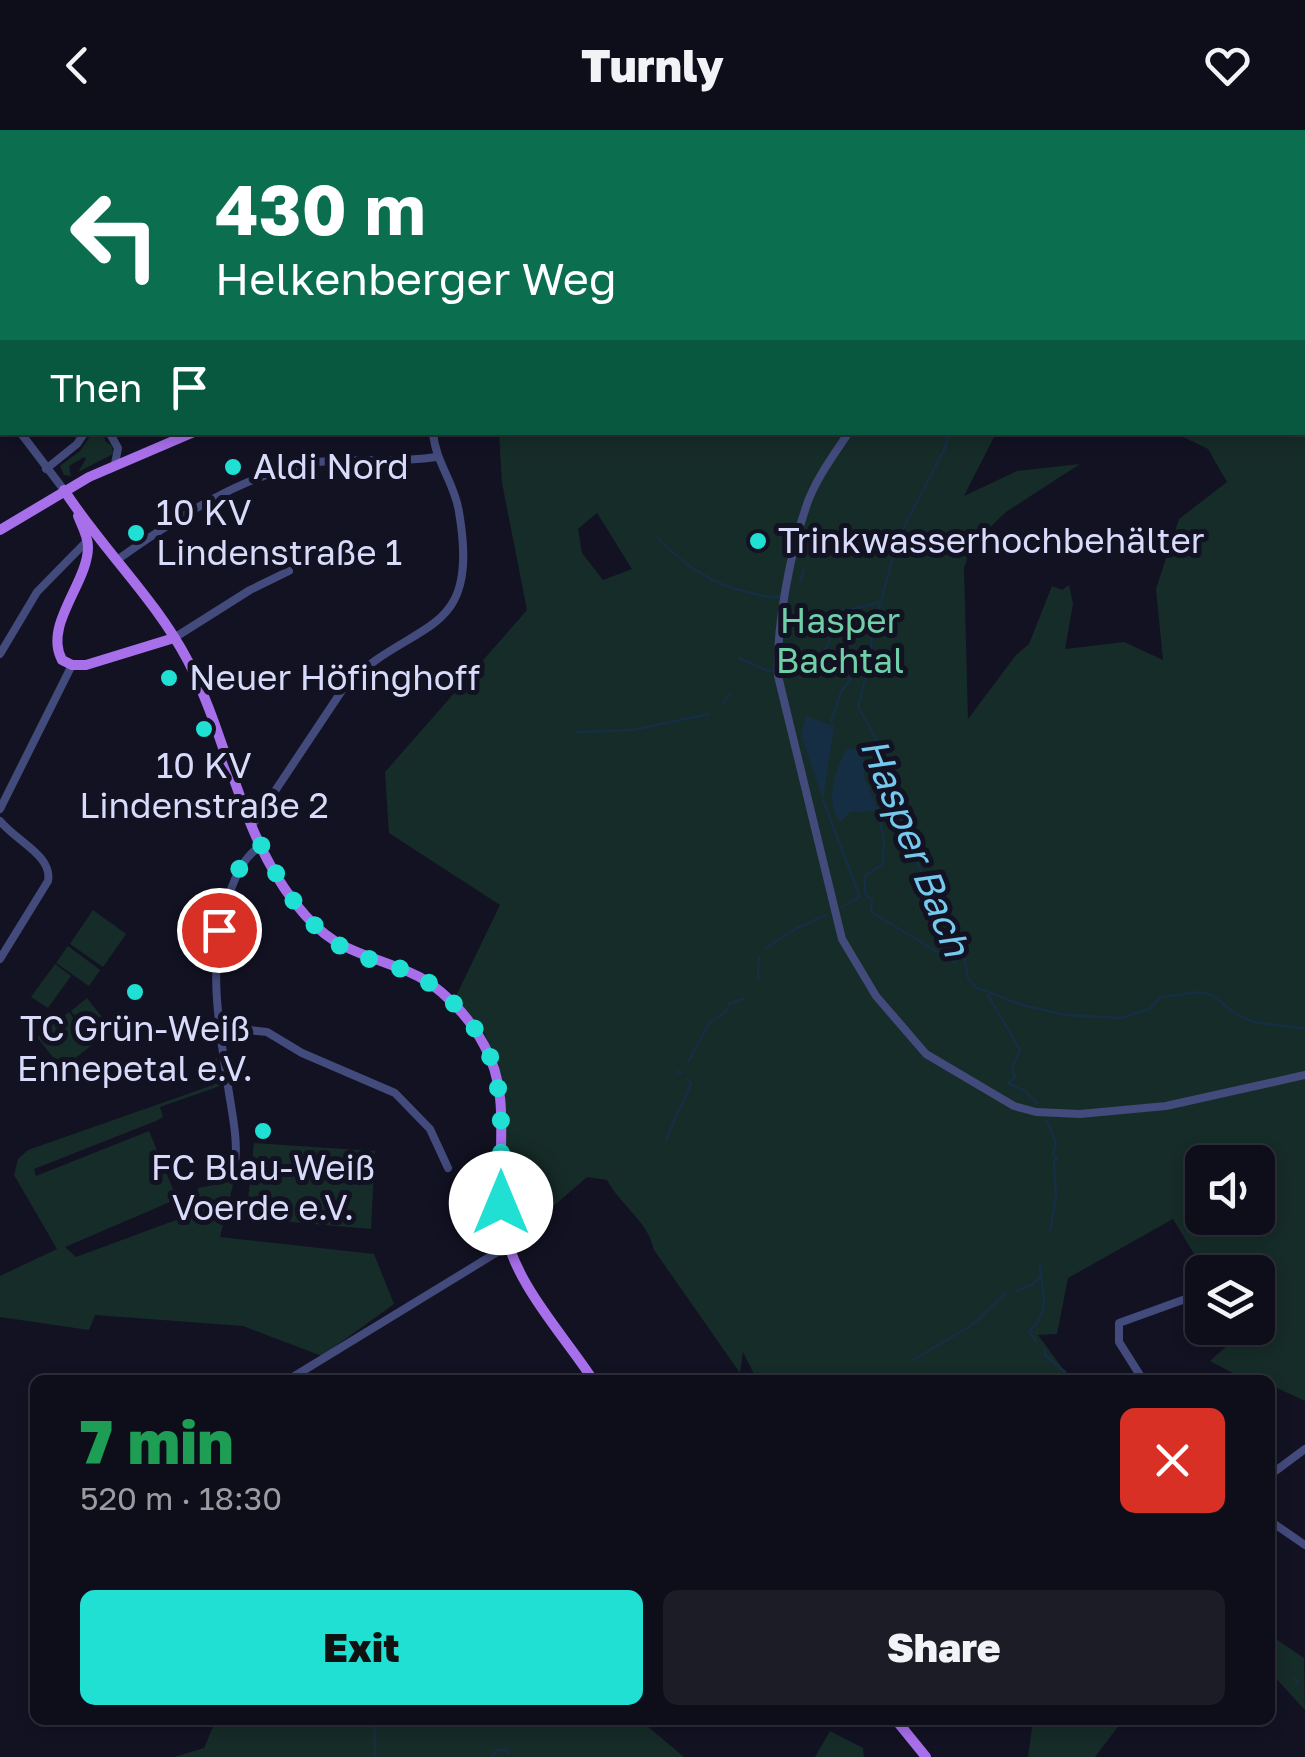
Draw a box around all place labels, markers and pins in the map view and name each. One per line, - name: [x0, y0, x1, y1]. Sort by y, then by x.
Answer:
- place label: Aldi Nord: [253, 445, 409, 487]
- marker: Aldi Nord: [222, 456, 244, 478]
- place label: 10 KV Lindenstraße 1: [156, 491, 402, 573]
- place label: Trinkwasserhochbehälter: [778, 519, 1204, 561]
- marker: 10 KV Lindenstraße 1: [125, 522, 147, 544]
- marker: Trinkwasserhochbehälter: [747, 530, 769, 552]
- place label: Neuer Höfinghoff: [189, 656, 481, 698]
- marker: Neuer Höfinghoff: [158, 667, 180, 689]
- marker: 10 KV Lindenstraße 2: [193, 718, 215, 740]
- place label: 10 KV Lindenstraße 2: [79, 744, 329, 826]
- pin: [177, 888, 262, 973]
- marker: TC Grün-Weiß Ennepetal e.V.: [124, 981, 146, 1003]
- place label: TC Grün-Weiß Ennepetal e.V.: [17, 1007, 253, 1089]
- marker: FC Blau-Weiß Voerde e.V.: [252, 1120, 274, 1142]
- place label: FC Blau-Weiß Voerde e.V.: [151, 1146, 375, 1228]

